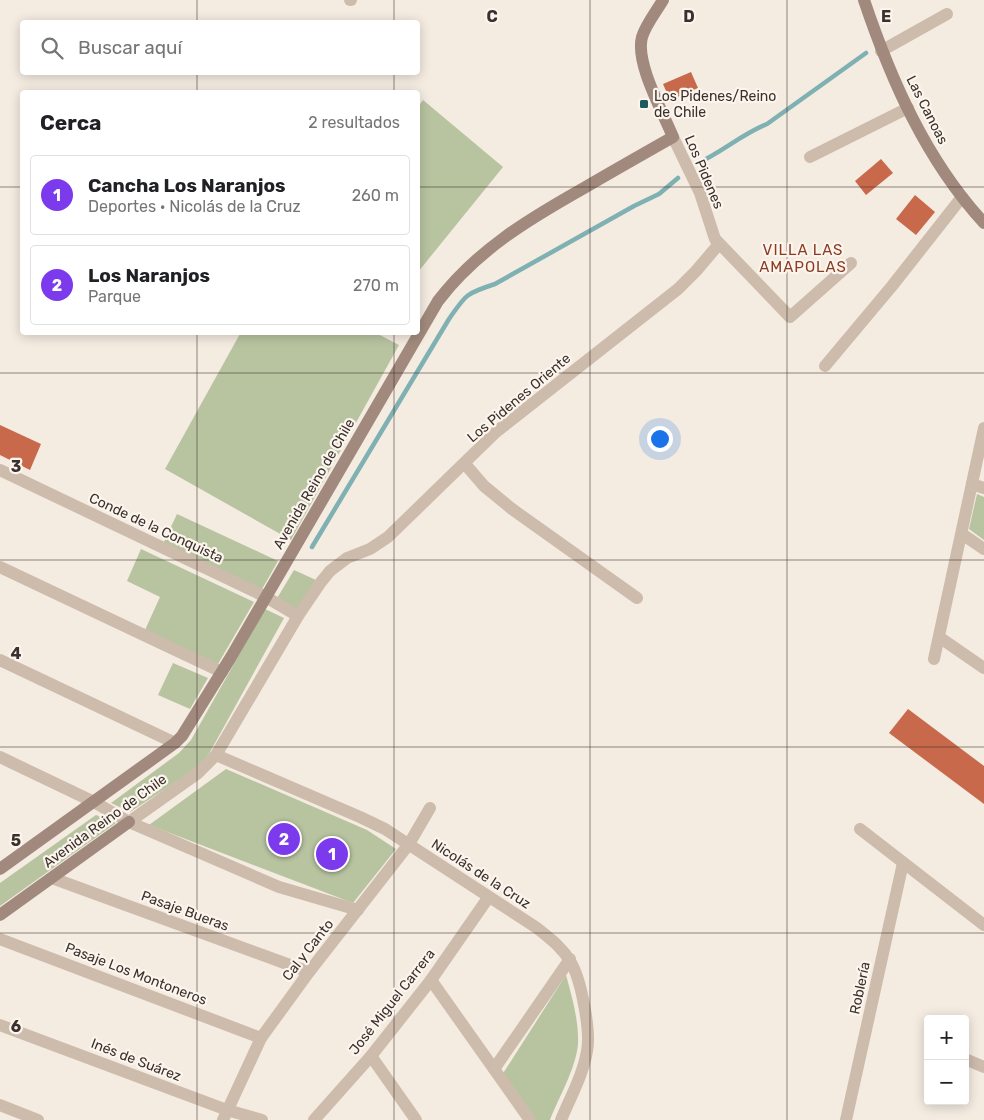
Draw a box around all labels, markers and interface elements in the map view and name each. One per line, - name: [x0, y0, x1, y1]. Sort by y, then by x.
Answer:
- text: C: [486, 7, 498, 26]
- text: D: [683, 7, 695, 26]
- text: E: [881, 7, 891, 26]
- search box: [20, 20, 420, 75]
- icon: search: [38, 34, 66, 62]
- text: Buscar aquí: [78, 36, 182, 59]
- street label: Las Canoas: [902, 73, 952, 147]
- place label: Los Pidenes/Reino de Chile: [654, 88, 776, 121]
- marker: Los Pidenes/Reino de Chile: [638, 98, 650, 110]
- text: Cerca: [40, 110, 101, 135]
- text: 2 resultados: [308, 113, 400, 132]
- street label: Los Pidenes: [681, 133, 727, 211]
- text: Cancha Los Naranjos: [88, 174, 286, 197]
- text: 1: [53, 186, 61, 205]
- text: 260 m: [352, 186, 399, 205]
- text: Deportes · Nicolás de la Cruz: [88, 197, 301, 216]
- district label: VILLA LAS AMAPOLAS: [759, 241, 847, 276]
- text: Los Naranjos: [88, 264, 210, 287]
- text: 2: [52, 276, 62, 295]
- text: 270 m: [353, 276, 399, 295]
- text: Parque: [88, 287, 141, 306]
- street label: Los Pidenes Oriente: [464, 350, 574, 446]
- street label: Avenida Reino de Chile: [270, 416, 358, 552]
- your location: [647, 426, 673, 452]
- text: 3: [11, 457, 21, 476]
- street label: Conde de la Conquista: [86, 489, 226, 567]
- text: 4: [11, 644, 22, 663]
- street label: Avenida Reino de Chile: [40, 771, 170, 871]
- pin: 2: [268, 820, 300, 858]
- text: 5: [11, 831, 21, 850]
- pin: 1: [316, 835, 348, 873]
- street label: Nicolás de la Cruz: [428, 836, 534, 912]
- street label: Pasaje Bueras: [139, 887, 231, 935]
- street label: Cal y Canto: [279, 916, 337, 984]
- street label: Pasaje Los Montoneros: [63, 939, 209, 1009]
- street label: José Miguel Carrera: [345, 946, 439, 1058]
- street label: Roblería: [846, 960, 874, 1016]
- map controls: [924, 1015, 969, 1105]
- button: +: [924, 1015, 969, 1060]
- text: 6: [11, 1017, 21, 1036]
- street label: Inés de Suárez: [88, 1035, 184, 1085]
- button: −: [924, 1060, 969, 1105]

